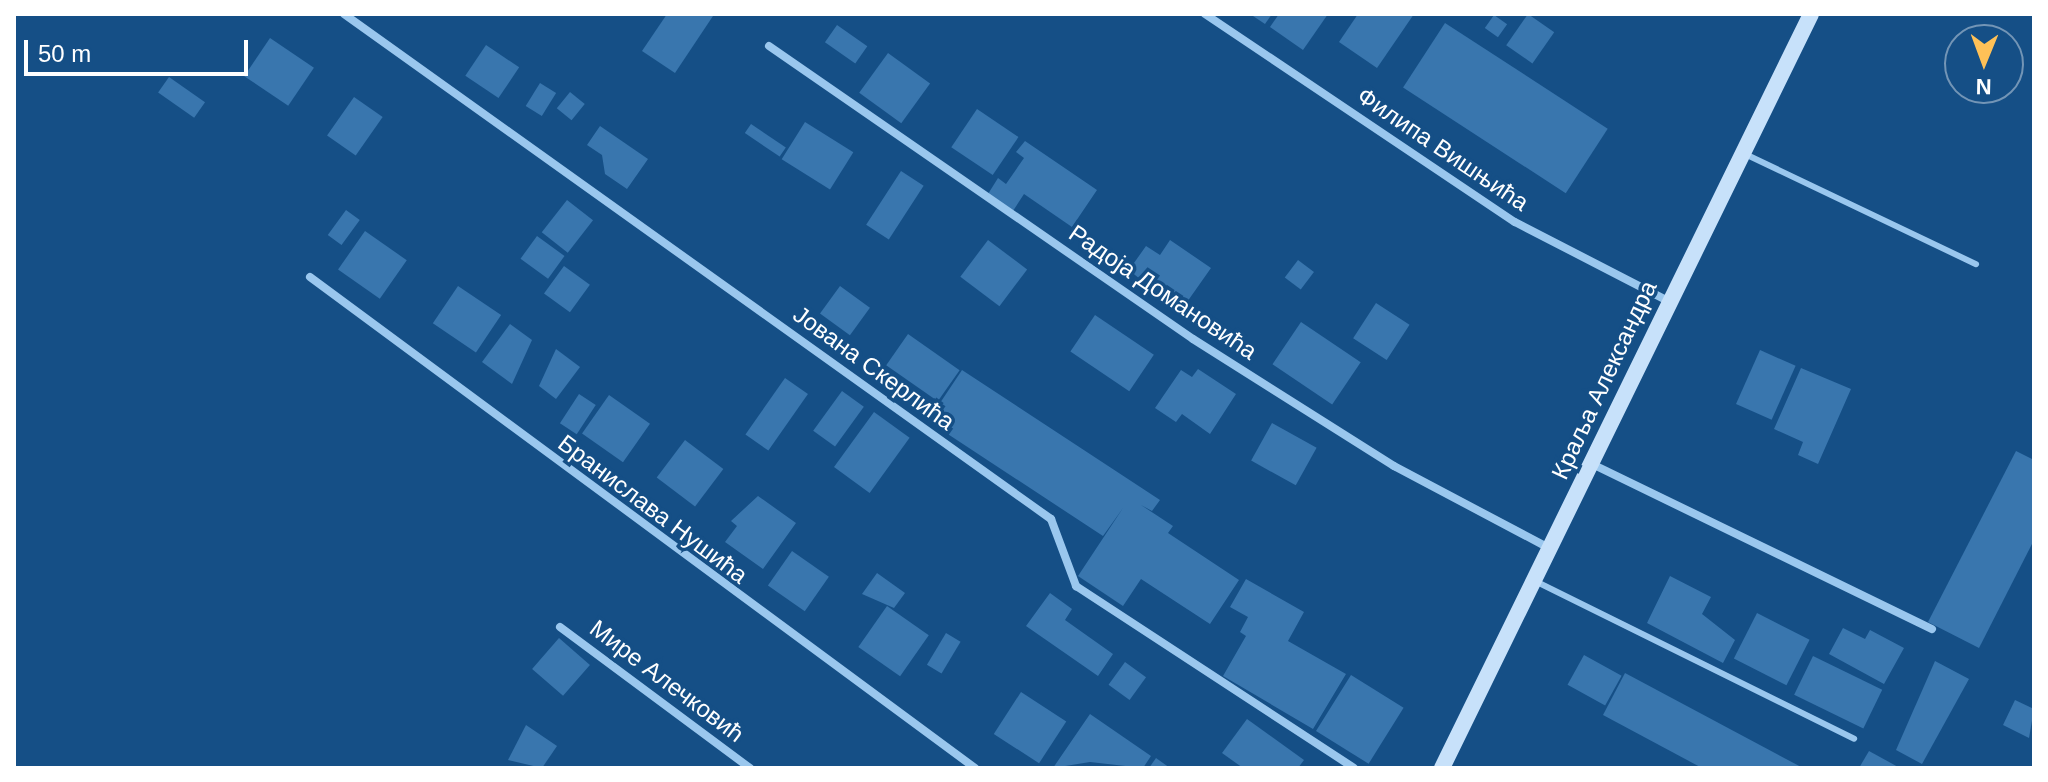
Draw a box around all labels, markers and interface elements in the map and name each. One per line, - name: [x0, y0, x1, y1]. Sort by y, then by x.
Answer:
- scale bar: [28, 24, 252, 74]
- north arrow: [1944, 24, 2024, 104]
- text: 50 m: [38, 40, 91, 67]
- text: N: [1975, 74, 1992, 99]
- street label: Филипа Вишњића: [1352, 81, 1534, 217]
- street label: Радоја Домановића: [1064, 218, 1262, 366]
- street label: Краља Александра: [1545, 276, 1663, 484]
- street label: Јована Скерлића: [788, 300, 960, 436]
- street label: Бранислава Нушића: [553, 428, 753, 590]
- street label: Мире Алечковић: [584, 614, 750, 748]

